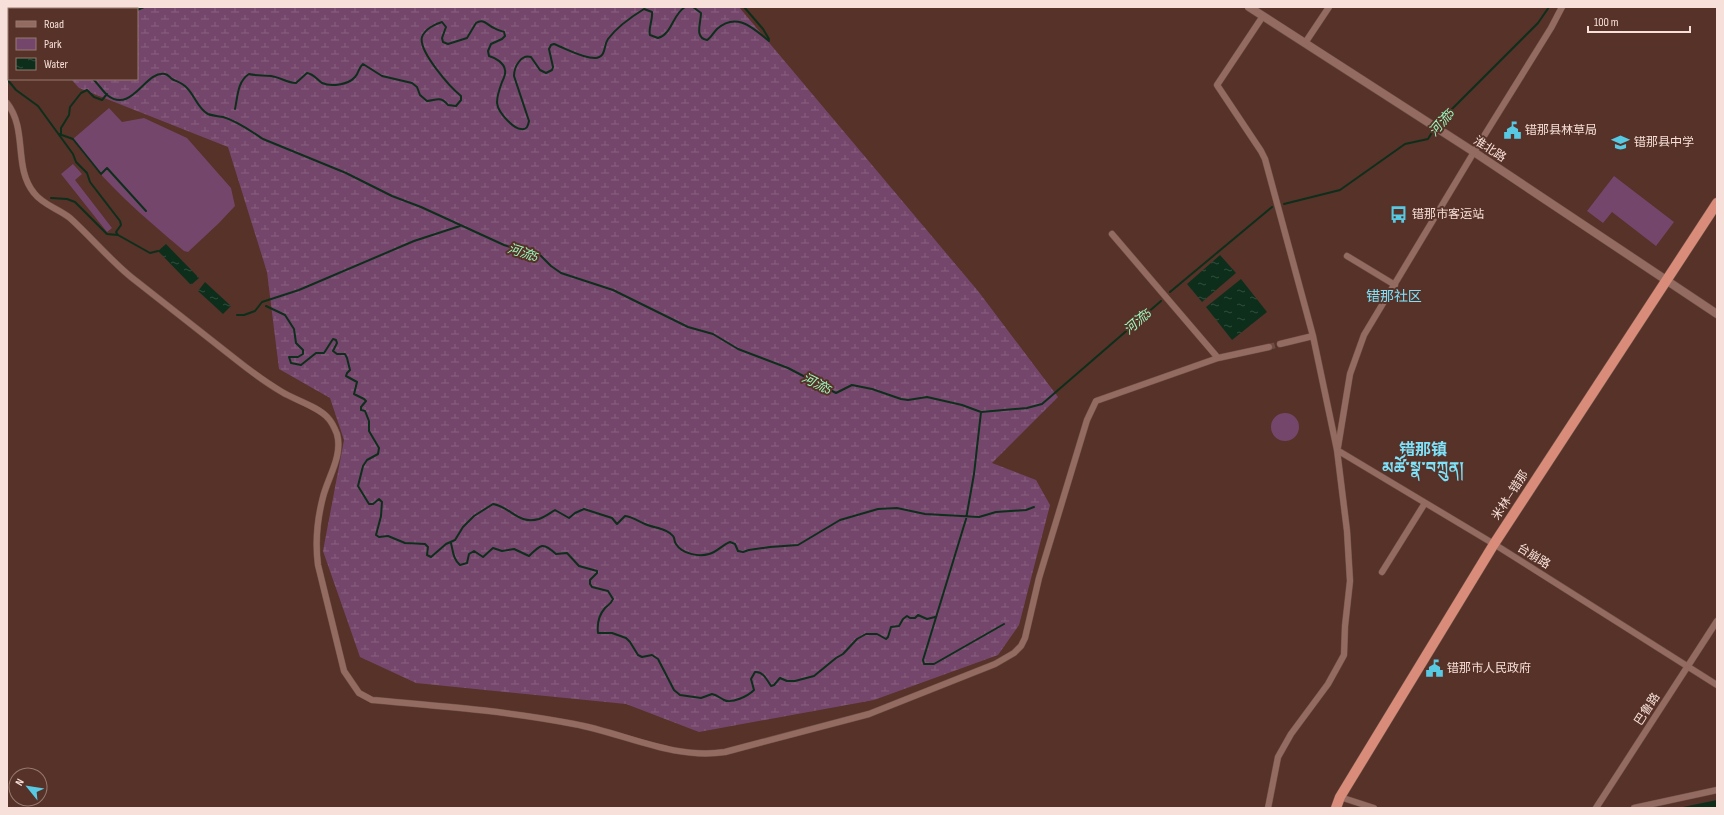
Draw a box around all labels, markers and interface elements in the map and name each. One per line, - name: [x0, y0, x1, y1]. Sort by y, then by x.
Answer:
- legend: [8, 8, 138, 80]
- scale bar: [1588, 8, 1690, 34]
- text: 100 m: [1594, 15, 1619, 30]
- text: Road: [44, 17, 64, 32]
- text: Park: [44, 37, 62, 52]
- text: Water: [44, 57, 68, 72]
- water label: 河流5: [1426, 105, 1458, 140]
- public building icon: 错那县林草局: [1502, 120, 1522, 140]
- place label: 错那县林草局: [1525, 123, 1597, 138]
- school or university icon: 错那县中学: [1611, 132, 1631, 152]
- street label: 淮北路: [1471, 133, 1509, 166]
- place label: 错那县中学: [1634, 135, 1694, 150]
- bus stop icon: 错那市客运站: [1389, 204, 1409, 224]
- place label: 错那市客运站: [1412, 207, 1484, 222]
- water label: 河流5: [505, 241, 541, 266]
- district label: 错那社区: [1366, 288, 1422, 305]
- water label: 河流5: [1121, 305, 1155, 338]
- water label: 河流5: [799, 370, 835, 398]
- district label: 错那镇 མཚོ་སྣ་བཀྲུན།: [1382, 440, 1464, 482]
- street label: 米林—错那: [1489, 468, 1532, 523]
- street label: 台崩路: [1514, 541, 1553, 572]
- public building icon: 错那市人民政府: [1424, 658, 1444, 678]
- place label: 错那市人民政府: [1447, 661, 1531, 676]
- street label: 巴鲁路: [1631, 690, 1664, 728]
- north arrow: [8, 767, 48, 807]
- text: N: [13, 776, 27, 788]

